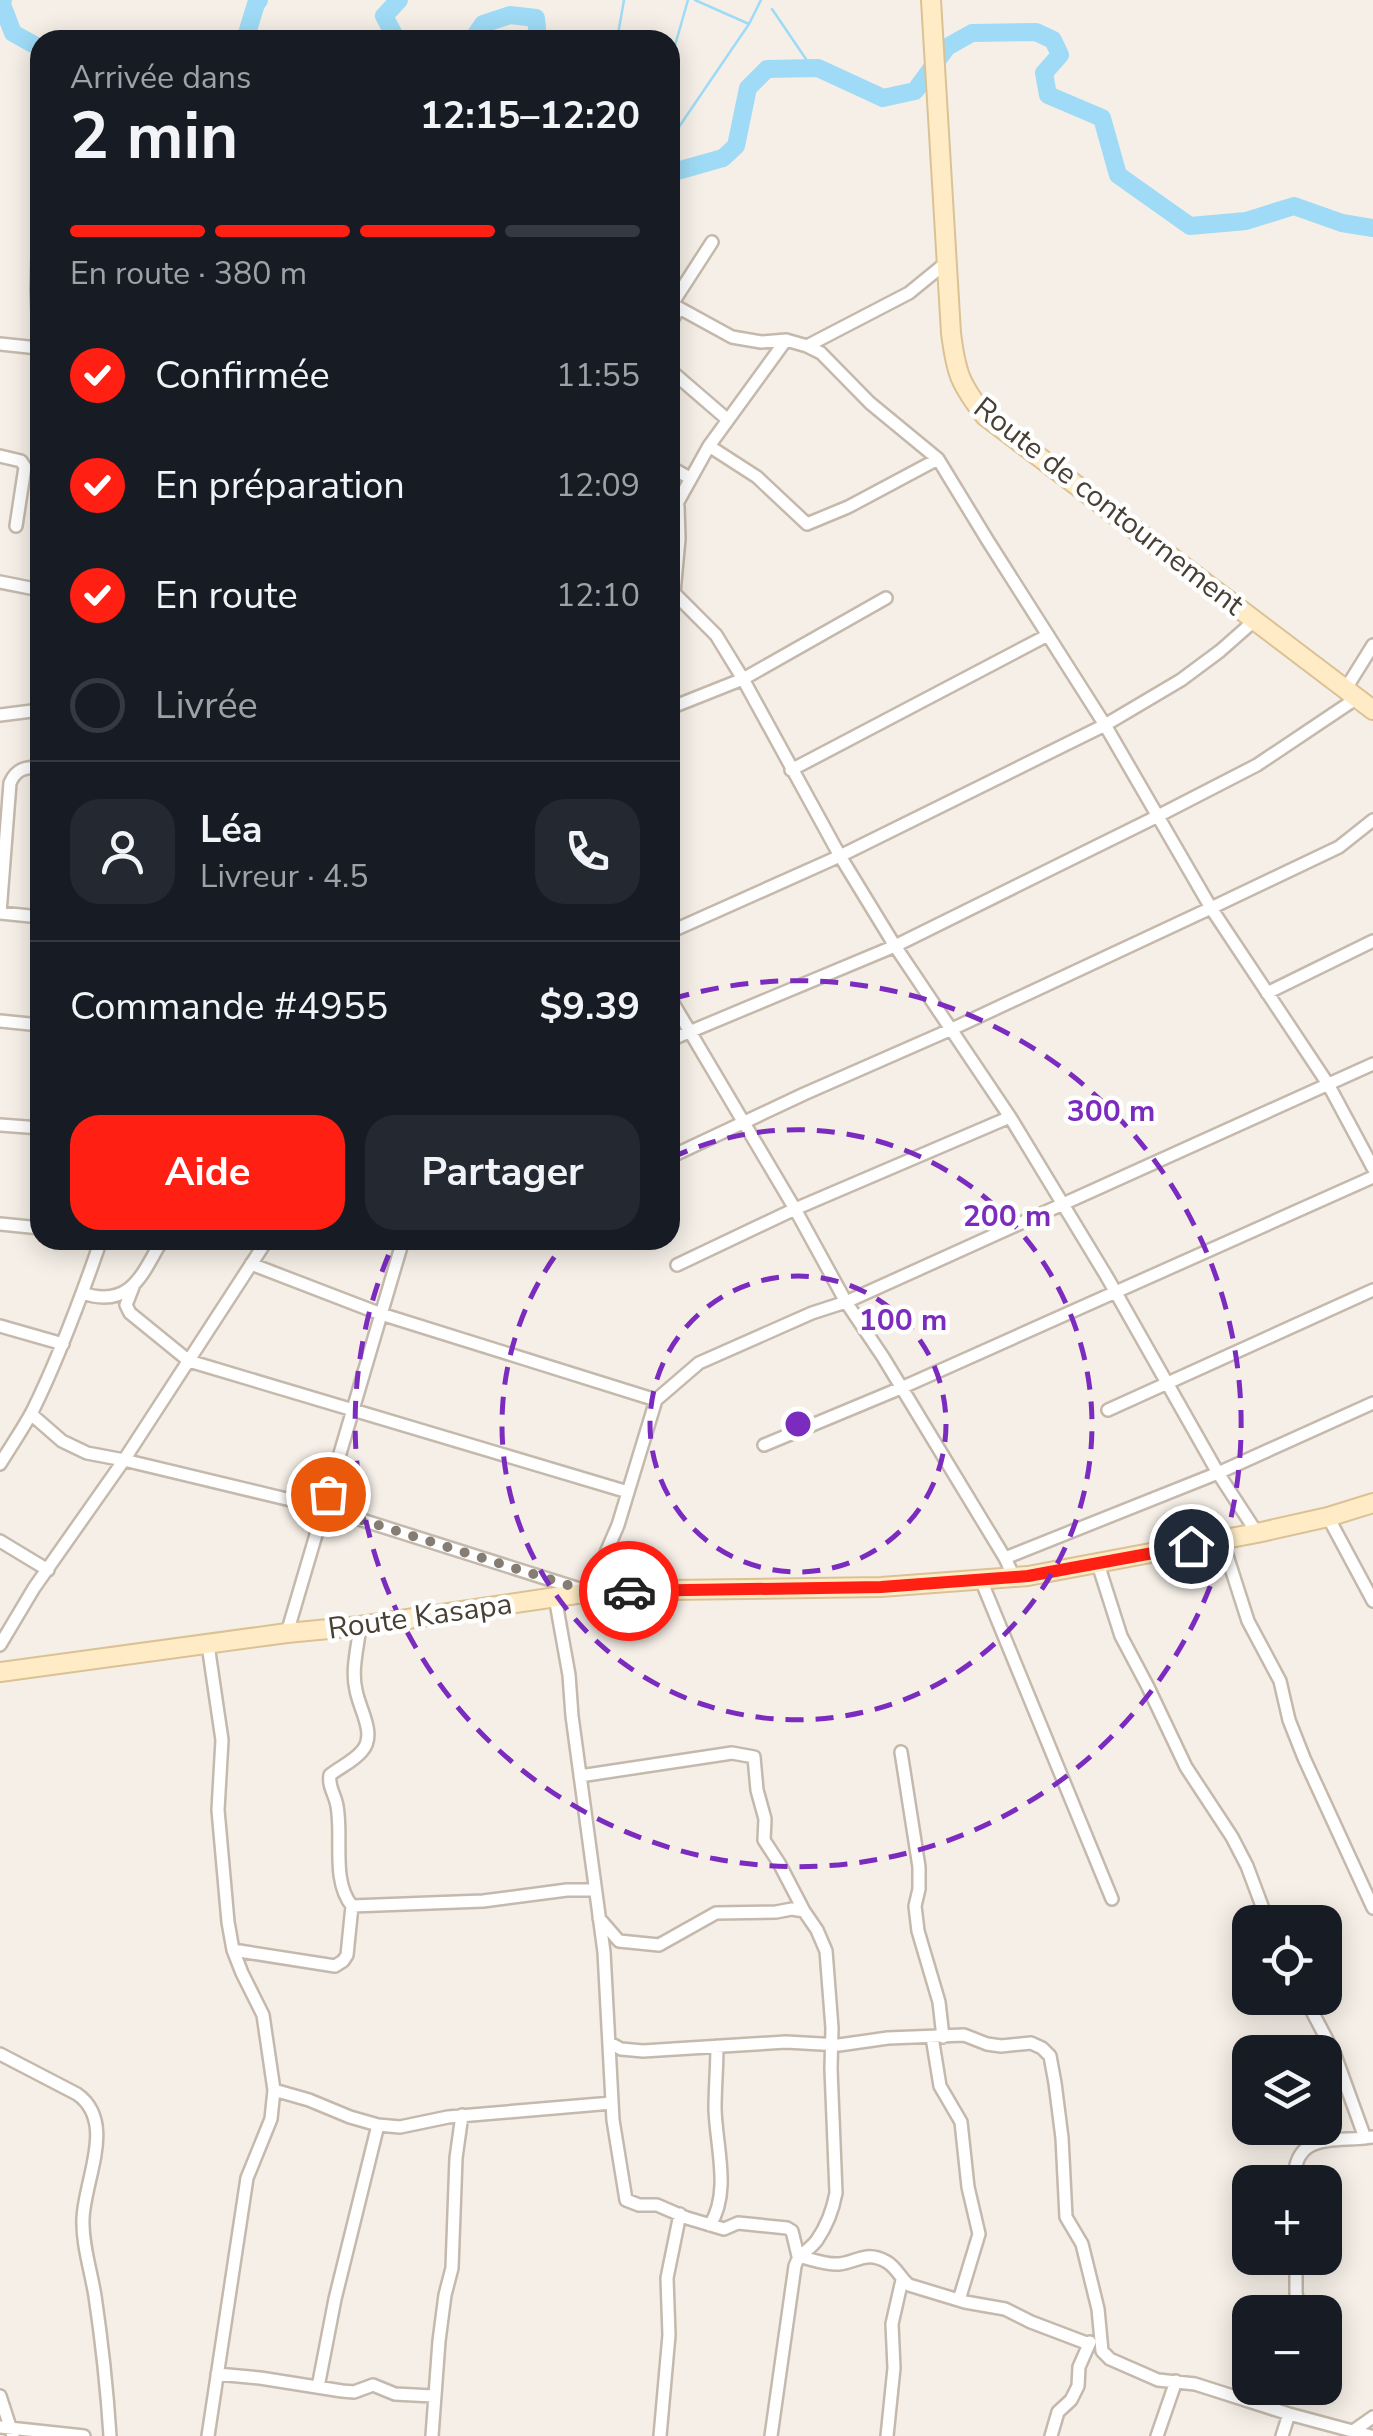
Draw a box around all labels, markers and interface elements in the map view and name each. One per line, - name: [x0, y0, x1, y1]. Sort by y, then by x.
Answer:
- text: Arrivée dans: [70, 56, 251, 99]
- text: 12:15–12:20: [420, 90, 640, 141]
- text: 2 min: [70, 92, 238, 181]
- text: En route · 380 m: [70, 252, 307, 295]
- icon: check: [70, 348, 125, 403]
- text: Confirmée: [155, 350, 330, 401]
- text: 11:55: [556, 354, 640, 397]
- street label: Route de contournement: [965, 388, 1253, 625]
- icon: check: [70, 458, 125, 513]
- text: En préparation: [155, 460, 405, 511]
- text: 12:09: [556, 464, 640, 507]
- icon: check: [70, 568, 125, 623]
- text: En route: [155, 570, 298, 621]
- text: 12:10: [556, 574, 640, 617]
- text: Livrée: [155, 680, 258, 731]
- button: person: [70, 799, 175, 904]
- button: phone: [535, 799, 640, 904]
- text: Léa: [200, 804, 263, 855]
- text: Livreur · 4.5: [200, 855, 368, 898]
- text: Commande #4955: [70, 981, 388, 1032]
- text: $9.39: [539, 981, 640, 1032]
- text: 300 m: [1067, 1091, 1155, 1132]
- button: Aide: [70, 1115, 345, 1230]
- button: Partager: [365, 1115, 640, 1230]
- text: 200 m: [963, 1196, 1051, 1237]
- text: 100 m: [859, 1300, 947, 1341]
- centre of rings: [780, 1406, 816, 1442]
- pin: [286, 1452, 371, 1537]
- icon: bag: [301, 1467, 356, 1522]
- pin: [1149, 1504, 1234, 1589]
- icon: home: [1164, 1519, 1219, 1574]
- courier: [579, 1541, 679, 1641]
- icon: car: [602, 1564, 657, 1619]
- street label: Route Kasapa: [325, 1583, 515, 1650]
- map controls: [1232, 1905, 1342, 2405]
- button: locate: [1232, 1905, 1342, 2015]
- button: layers: [1232, 2035, 1342, 2145]
- button: +: [1232, 2165, 1342, 2275]
- button: −: [1232, 2295, 1342, 2405]

